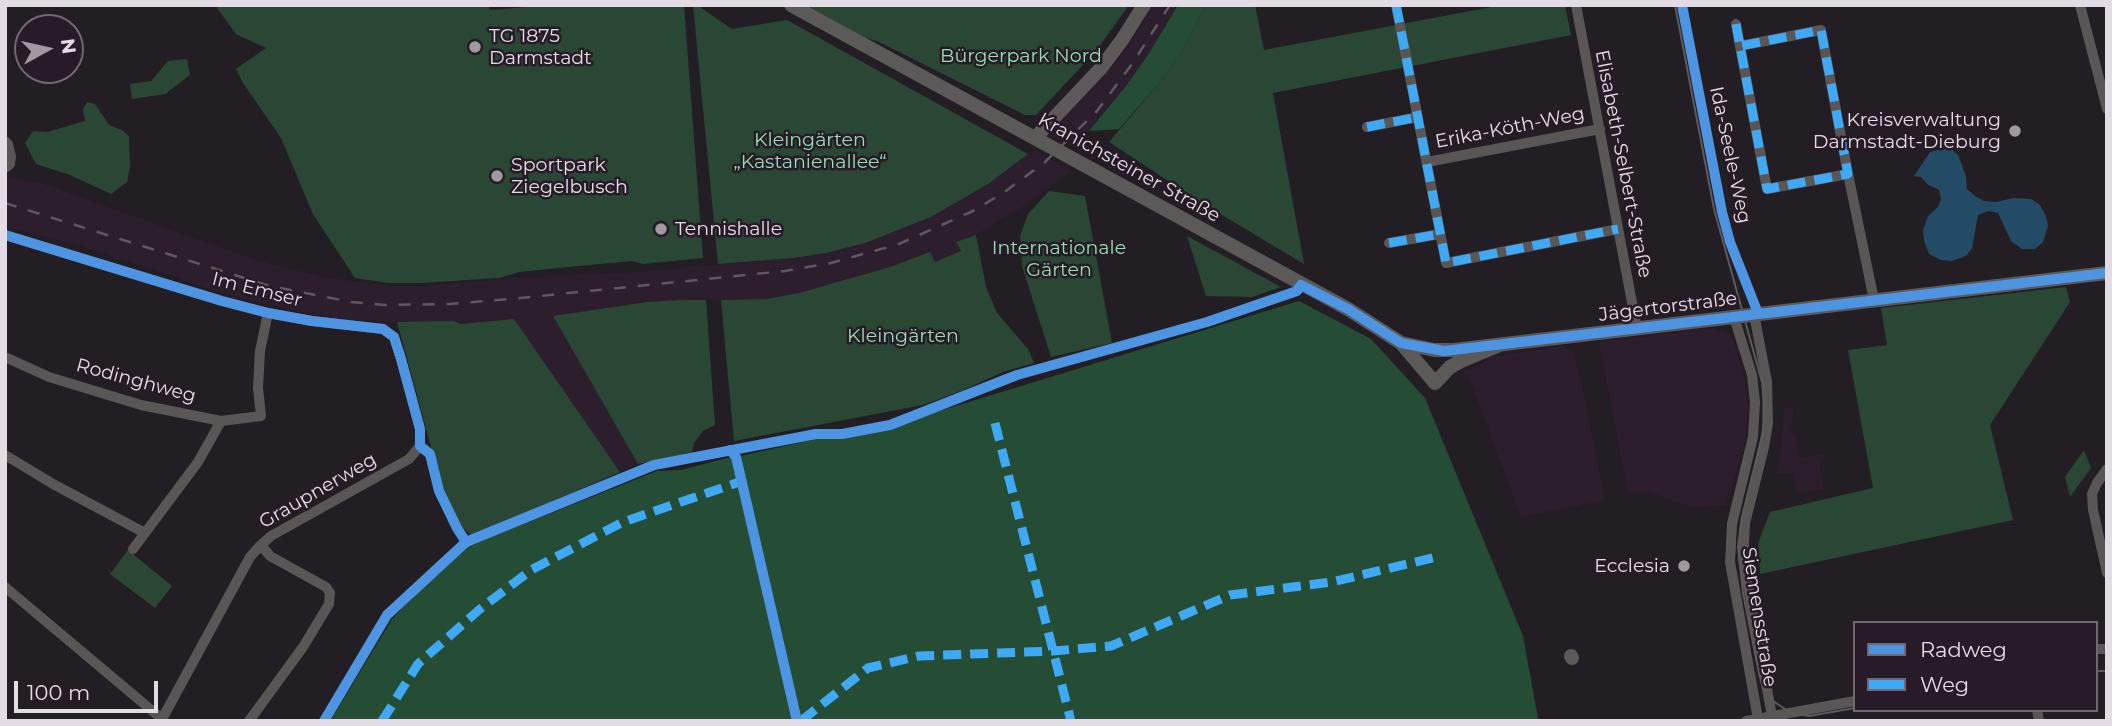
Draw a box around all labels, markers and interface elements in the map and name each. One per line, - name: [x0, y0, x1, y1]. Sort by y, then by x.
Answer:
- north arrow: [14, 14, 84, 84]
- place label: TG 1875 Darmstadt: [489, 25, 592, 69]
- text: N: [56, 37, 81, 55]
- marker: TG 1875 Darmstadt: [467, 39, 483, 55]
- park label: Bürgerpark Nord: [940, 45, 1102, 67]
- street label: Elisabeth-Selbert-Straße: [1590, 48, 1656, 280]
- street label: Ida-Seele-Weg: [1704, 84, 1756, 226]
- street label: Erika-Köth-Weg: [1433, 102, 1587, 154]
- street label: Kranichsteiner Straße: [1034, 108, 1224, 228]
- place label: Kreisverwaltung Darmstadt-Dieburg: [1813, 109, 2001, 153]
- marker: Kreisverwaltung Darmstadt-Dieburg: [2007, 123, 2023, 139]
- park label: Kleingärten „Kastanienallee“: [733, 129, 887, 173]
- place label: Sportpark Ziegelbusch: [511, 154, 628, 198]
- marker: Sportpark Ziegelbusch: [489, 168, 505, 184]
- place label: Tennishalle: [675, 218, 782, 240]
- marker: Tennishalle: [653, 221, 669, 237]
- park label: Internationale Gärten: [992, 237, 1126, 281]
- street label: Im Emser: [210, 268, 304, 312]
- street label: Jägertorstraße: [1598, 287, 1738, 327]
- park label: Kleingärten: [847, 325, 959, 347]
- street label: Rodinghweg: [74, 354, 198, 408]
- street label: Graupnerweg: [255, 448, 381, 534]
- street label: Siemensstraße: [1737, 545, 1781, 689]
- place label: Ecclesia: [1594, 555, 1670, 577]
- marker: Ecclesia: [1676, 558, 1692, 574]
- legend: [1853, 621, 2098, 712]
- text: Radweg: [1920, 637, 2007, 662]
- scale bar: [18, 666, 161, 710]
- text: Weg: [1920, 672, 1969, 697]
- text: 100 m: [27, 680, 90, 705]

